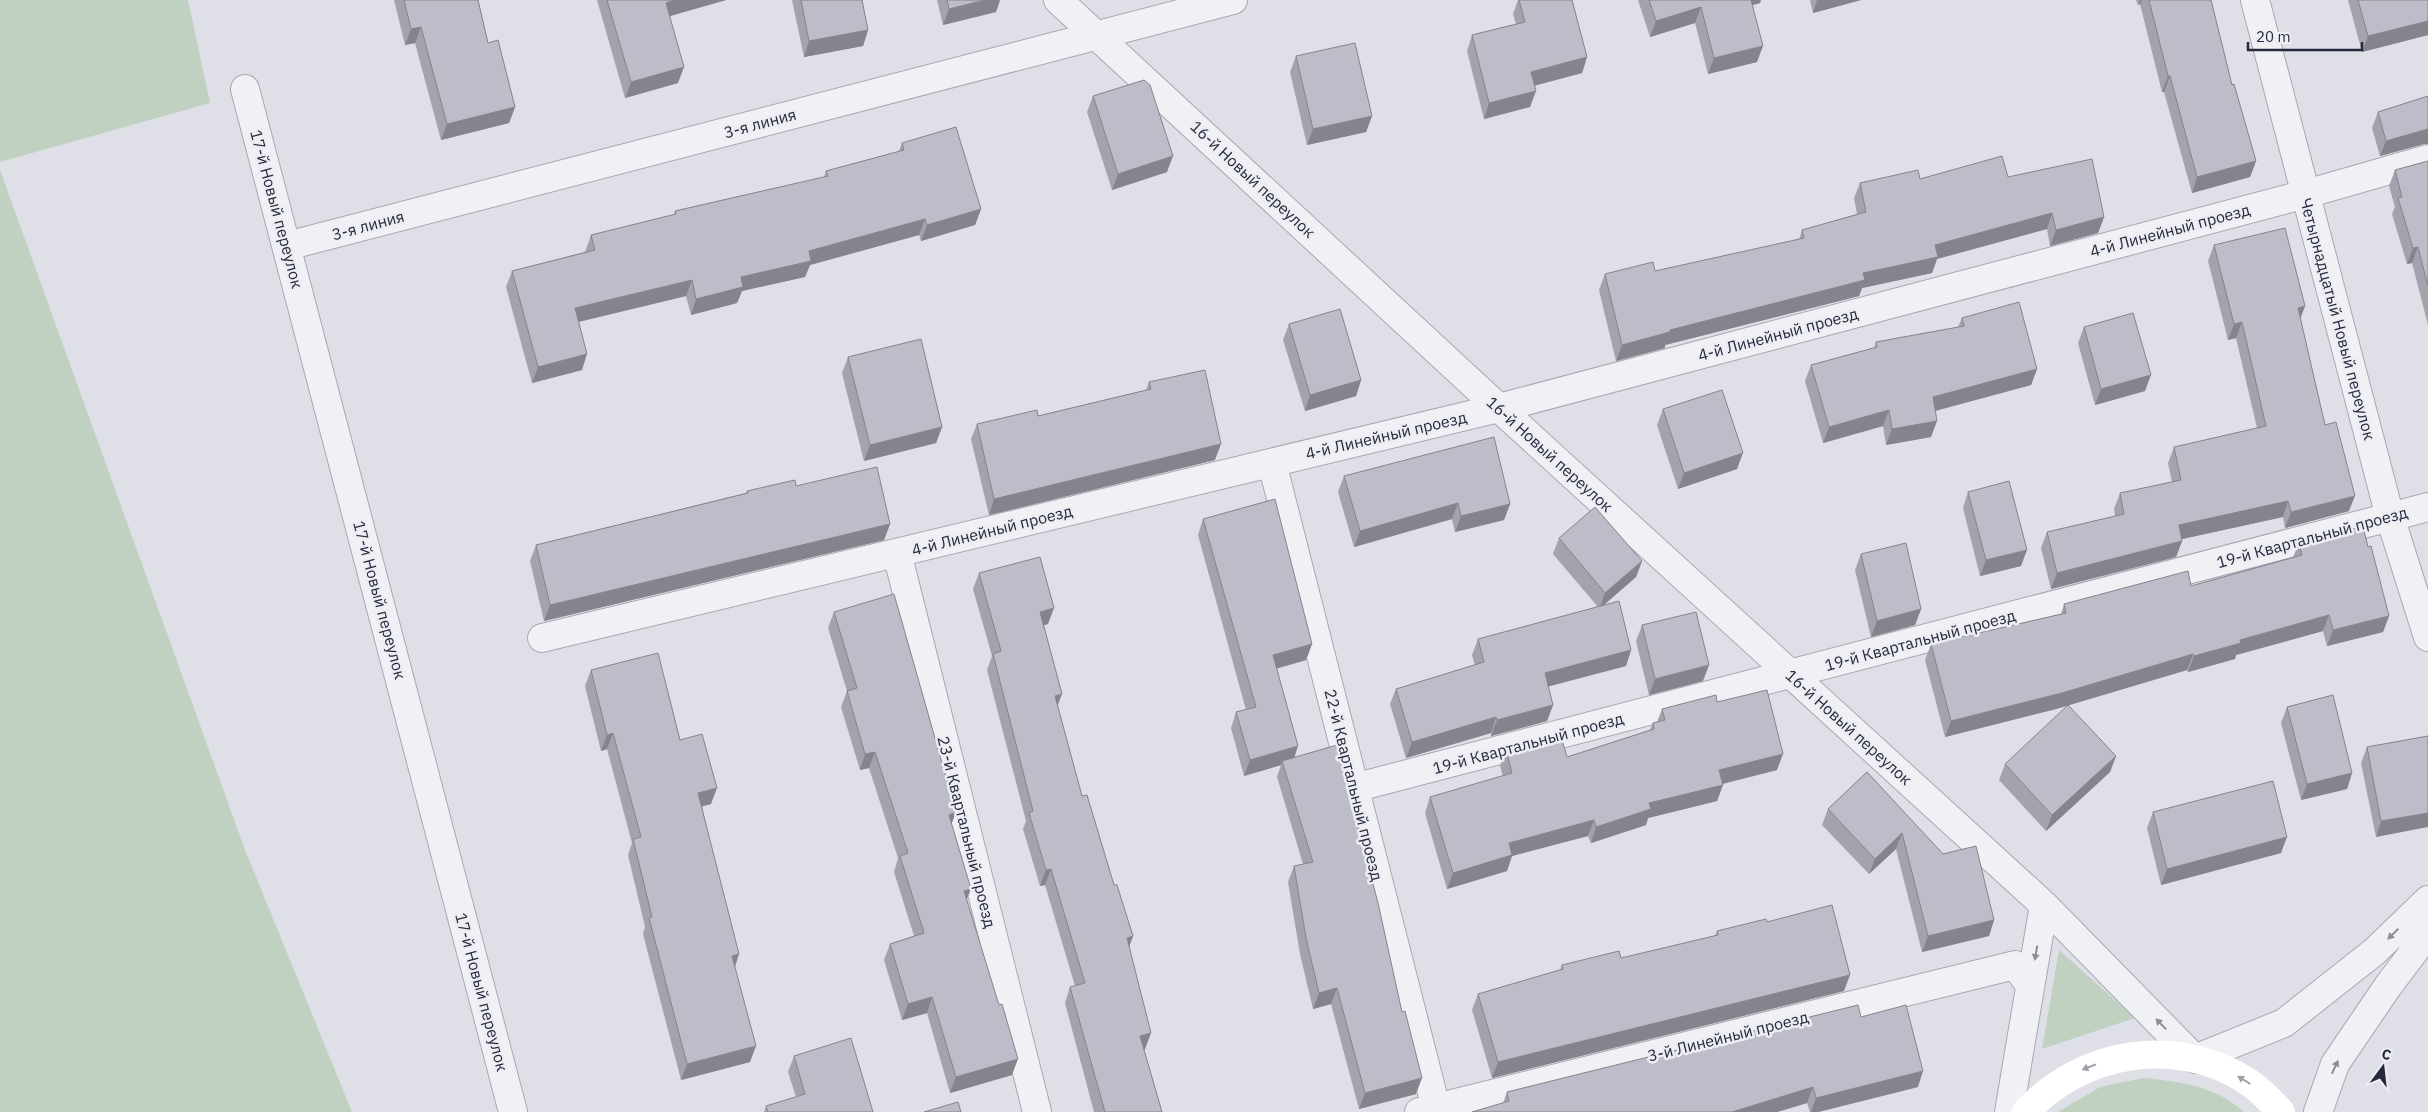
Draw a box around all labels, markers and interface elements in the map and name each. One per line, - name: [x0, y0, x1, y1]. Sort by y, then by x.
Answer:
- scale bar: [2248, 20, 2362, 52]
- text: 20 m: [2256, 27, 2291, 46]
- street label: 3-я линия: [722, 104, 798, 142]
- street label: 16-й Новый переулок: [1187, 116, 1320, 242]
- street label: 17-й Новый переулок: [246, 128, 308, 291]
- street label: Четырнадцатый Новый переулок: [2296, 196, 2380, 442]
- street label: 4-й Линейный проезд: [2088, 199, 2253, 261]
- street label: 3-я линия: [330, 206, 406, 244]
- street label: 4-й Линейный проезд: [1696, 303, 1861, 365]
- street label: 16-й Новый переулок: [1483, 392, 1617, 516]
- street label: 4-й Линейный проезд: [1303, 407, 1469, 463]
- street label: 4-й Линейный проезд: [910, 500, 1075, 560]
- street label: 19-й Квартальный проезд: [2214, 502, 2410, 572]
- street label: 17-й Новый переулок: [349, 519, 411, 682]
- street label: 19-й Квартальный проезд: [1822, 605, 2018, 675]
- street label: 16-й Новый переулок: [1782, 665, 1916, 789]
- street label: 22-й Квартальный проезд: [1320, 687, 1388, 883]
- street label: 19-й Квартальный проезд: [1430, 708, 1626, 778]
- street label: 23-й Квартальный проезд: [933, 734, 1001, 930]
- street label: 17-й Новый переулок: [451, 911, 513, 1074]
- one-way arrow: [2387, 928, 2399, 940]
- one-way arrow: [2031, 946, 2039, 962]
- street label: 3-й Линейный проезд: [1646, 1006, 1811, 1066]
- one-way arrow: [2155, 1019, 2167, 1031]
- north arrow: [2358, 1042, 2408, 1092]
- text: С: [2380, 1045, 2393, 1064]
- one-way arrow: [2331, 1059, 2340, 1074]
- one-way arrow: [2081, 1064, 2096, 1072]
- one-way arrow: [2238, 1075, 2251, 1084]

